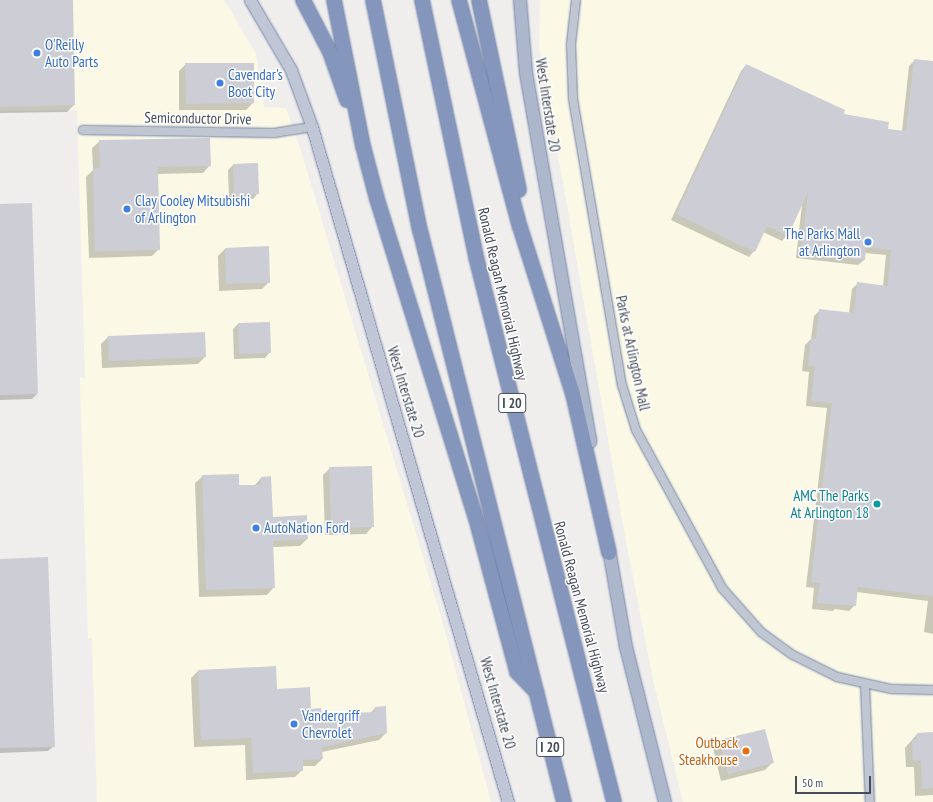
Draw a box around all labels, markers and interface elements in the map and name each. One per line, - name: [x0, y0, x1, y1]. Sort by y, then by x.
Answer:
- place label: O'Reilly Auto Parts: [45, 35, 98, 70]
- marker: O'Reilly Auto Parts: [32, 48, 42, 58]
- street label: West Interstate 20: [532, 57, 564, 153]
- place label: Cavendar's Boot City: [228, 65, 283, 100]
- marker: Cavendar's Boot City: [215, 78, 225, 88]
- street label: Semiconductor Drive: [144, 108, 252, 128]
- place label: Clay Cooley Mitsubishi of Arlington: [135, 191, 251, 226]
- marker: Clay Cooley Mitsubishi of Arlington: [122, 204, 132, 214]
- street label: Ronald Reagan Memorial Highway: [474, 206, 532, 382]
- place label: The Parks Mall at Arlington: [784, 224, 860, 259]
- marker: The Parks Mall at Arlington: [863, 237, 873, 247]
- street label: Parks at Arlington Mall: [612, 294, 654, 412]
- street label: West Interstate 20: [384, 344, 428, 440]
- road number: I 20: [498, 391, 526, 415]
- place label: AMC The Parks At Arlington 18: [790, 486, 869, 521]
- marker: AMC The Parks At Arlington 18: [872, 499, 882, 509]
- place label: AutoNation Ford: [264, 519, 349, 537]
- street label: Ronald Reagan Memorial Highway: [550, 519, 614, 695]
- marker: AutoNation Ford: [251, 523, 261, 533]
- street label: West Interstate 20: [476, 655, 520, 751]
- place label: Vandergriff Chevrolet: [302, 706, 359, 741]
- marker: Vandergriff Chevrolet: [289, 719, 299, 729]
- place label: Outback Steakhouse: [679, 733, 738, 768]
- road number: I 20: [536, 735, 564, 759]
- marker: Outback Steakhouse: [741, 746, 751, 756]
- scale bar: [797, 768, 873, 794]
- text: 50 m: [802, 775, 823, 790]

